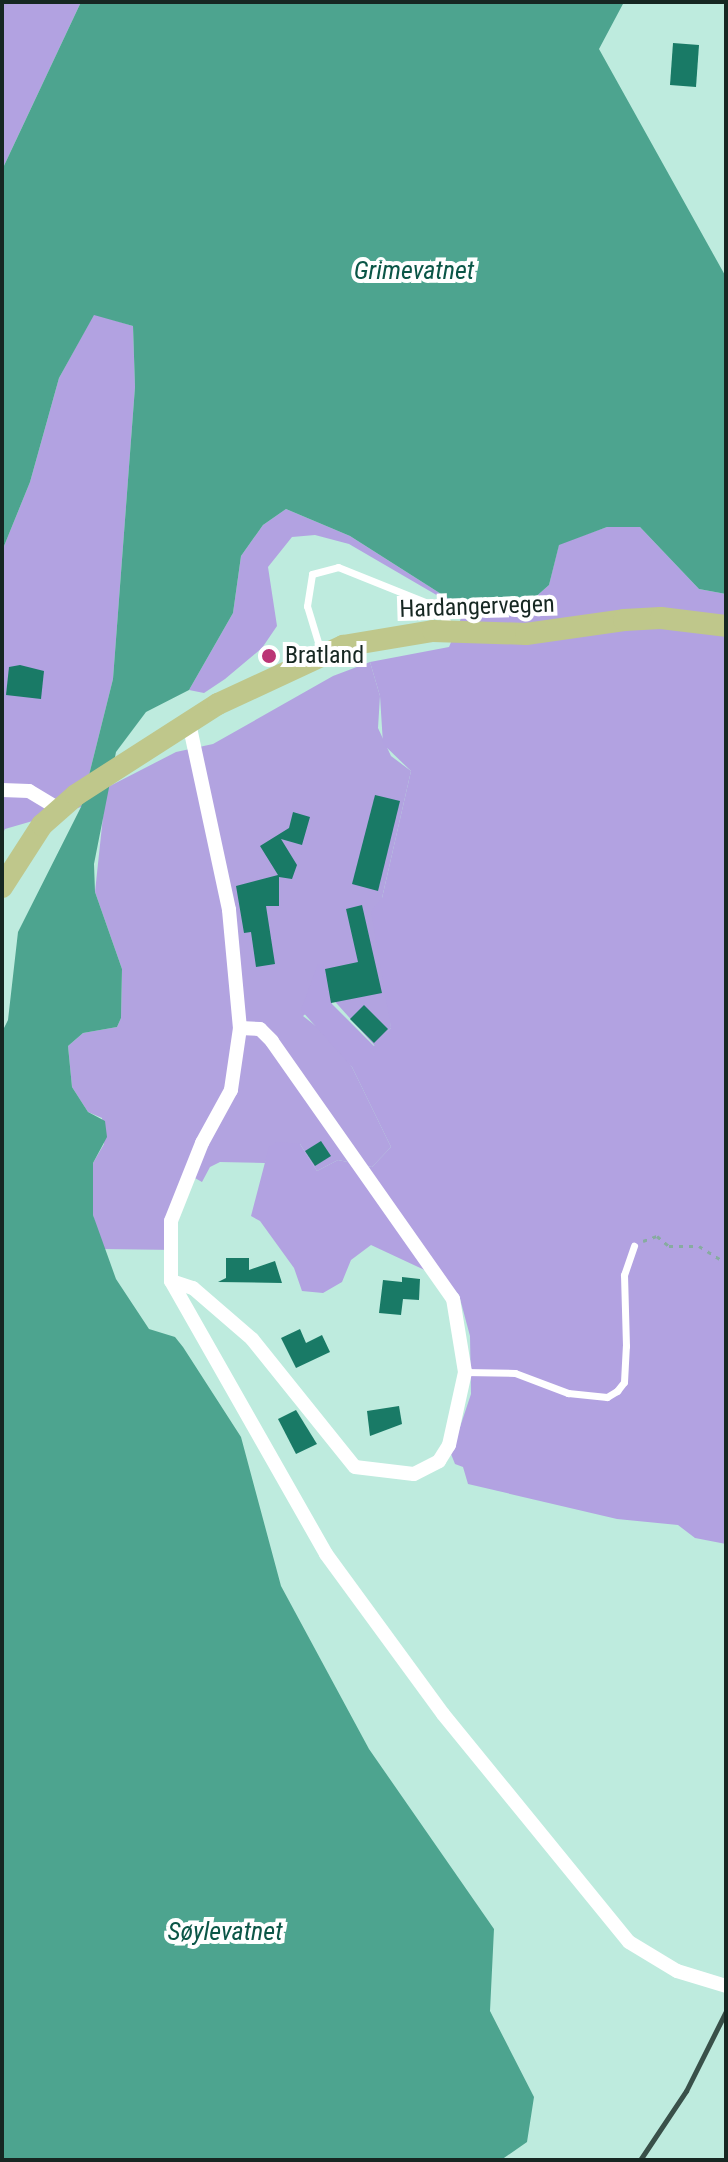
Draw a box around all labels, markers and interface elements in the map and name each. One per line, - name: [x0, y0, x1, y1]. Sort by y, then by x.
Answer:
- water label: Grimevatnet: [354, 255, 474, 287]
- street label: Hardangervegen: [399, 590, 555, 624]
- place label: Bratland: [285, 642, 364, 670]
- marker: Bratland: [260, 647, 278, 665]
- water label: Søylevatnet: [167, 1916, 283, 1948]

